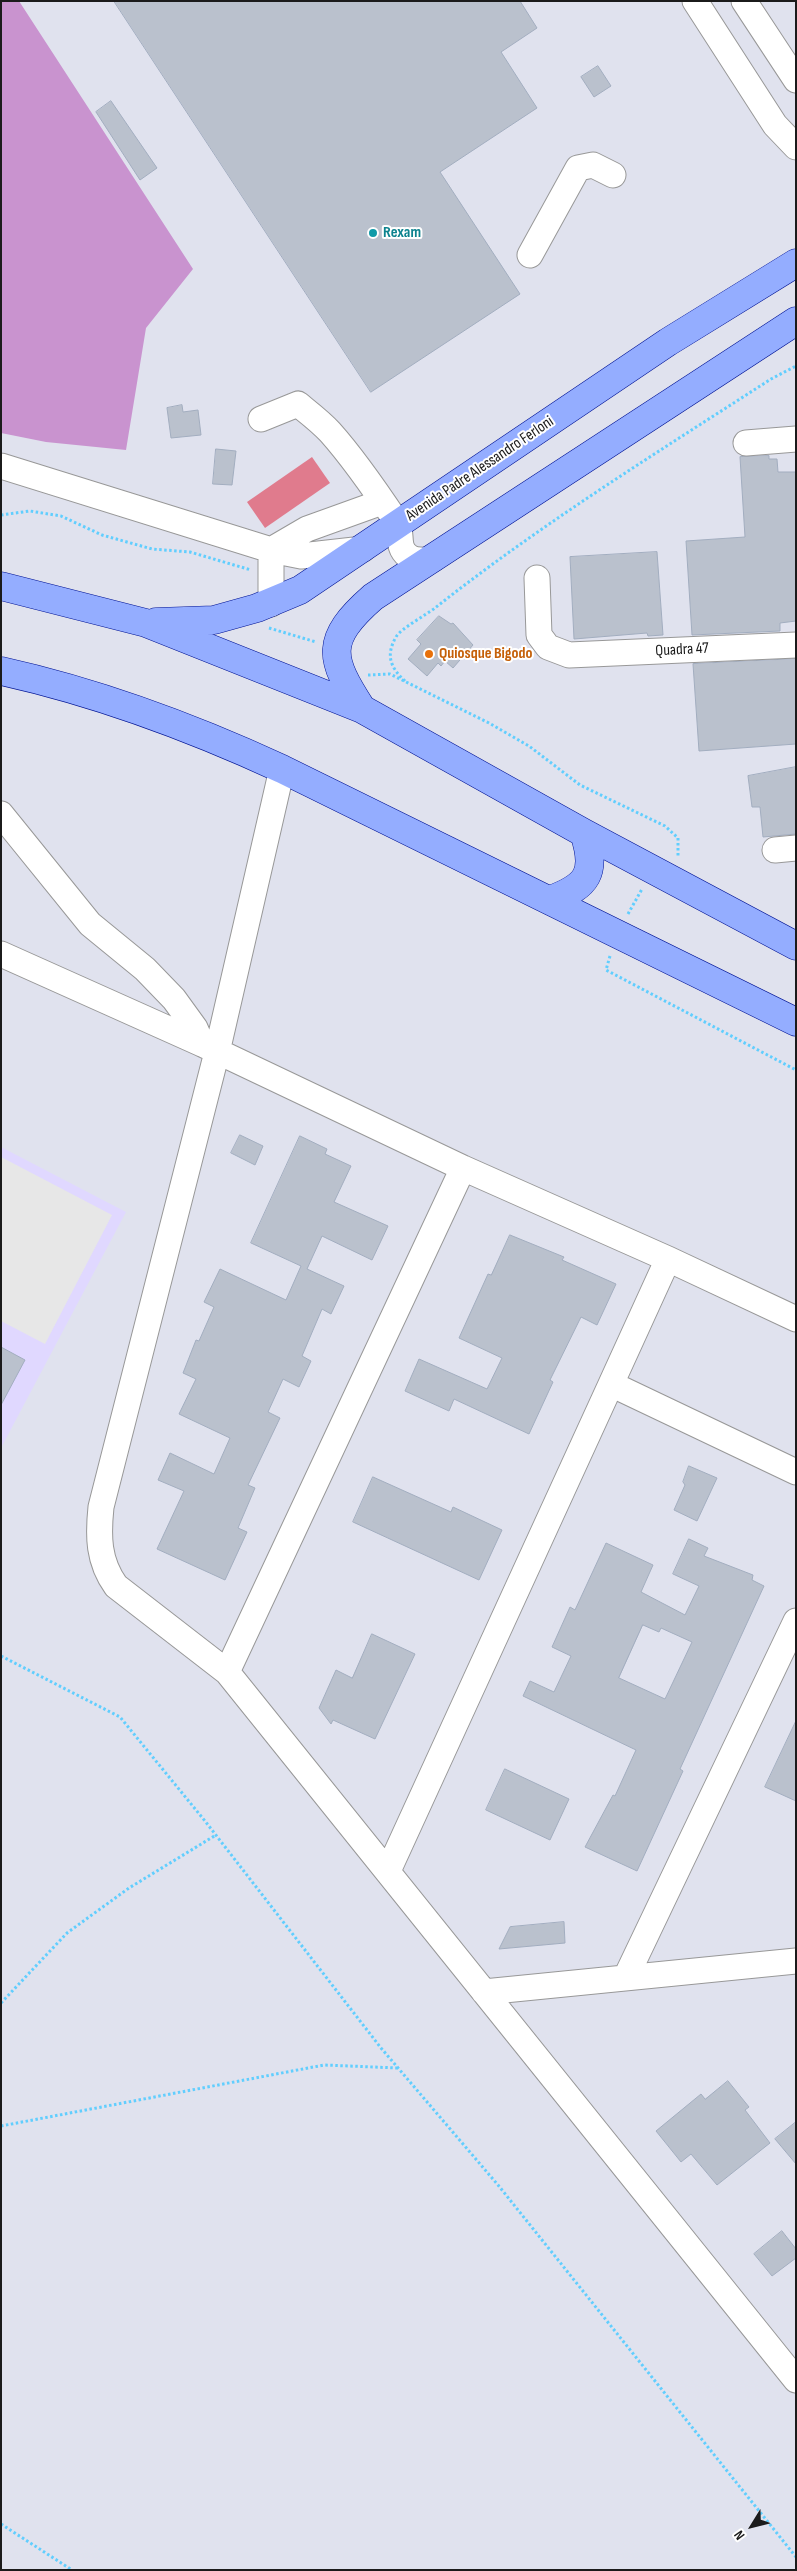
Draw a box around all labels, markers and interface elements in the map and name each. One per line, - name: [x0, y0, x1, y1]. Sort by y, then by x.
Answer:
- place label: Rexam: [383, 223, 421, 243]
- marker: Rexam: [367, 227, 379, 239]
- street label: Avenida Padre Alessandro Ferloni: [402, 412, 558, 526]
- street label: Quadra 47: [655, 639, 709, 661]
- place label: Quiosque Bigodo: [439, 644, 532, 664]
- marker: Quiosque Bigodo: [423, 648, 435, 660]
- north arrow: [727, 2501, 777, 2551]
- text: N: [730, 2527, 749, 2543]

